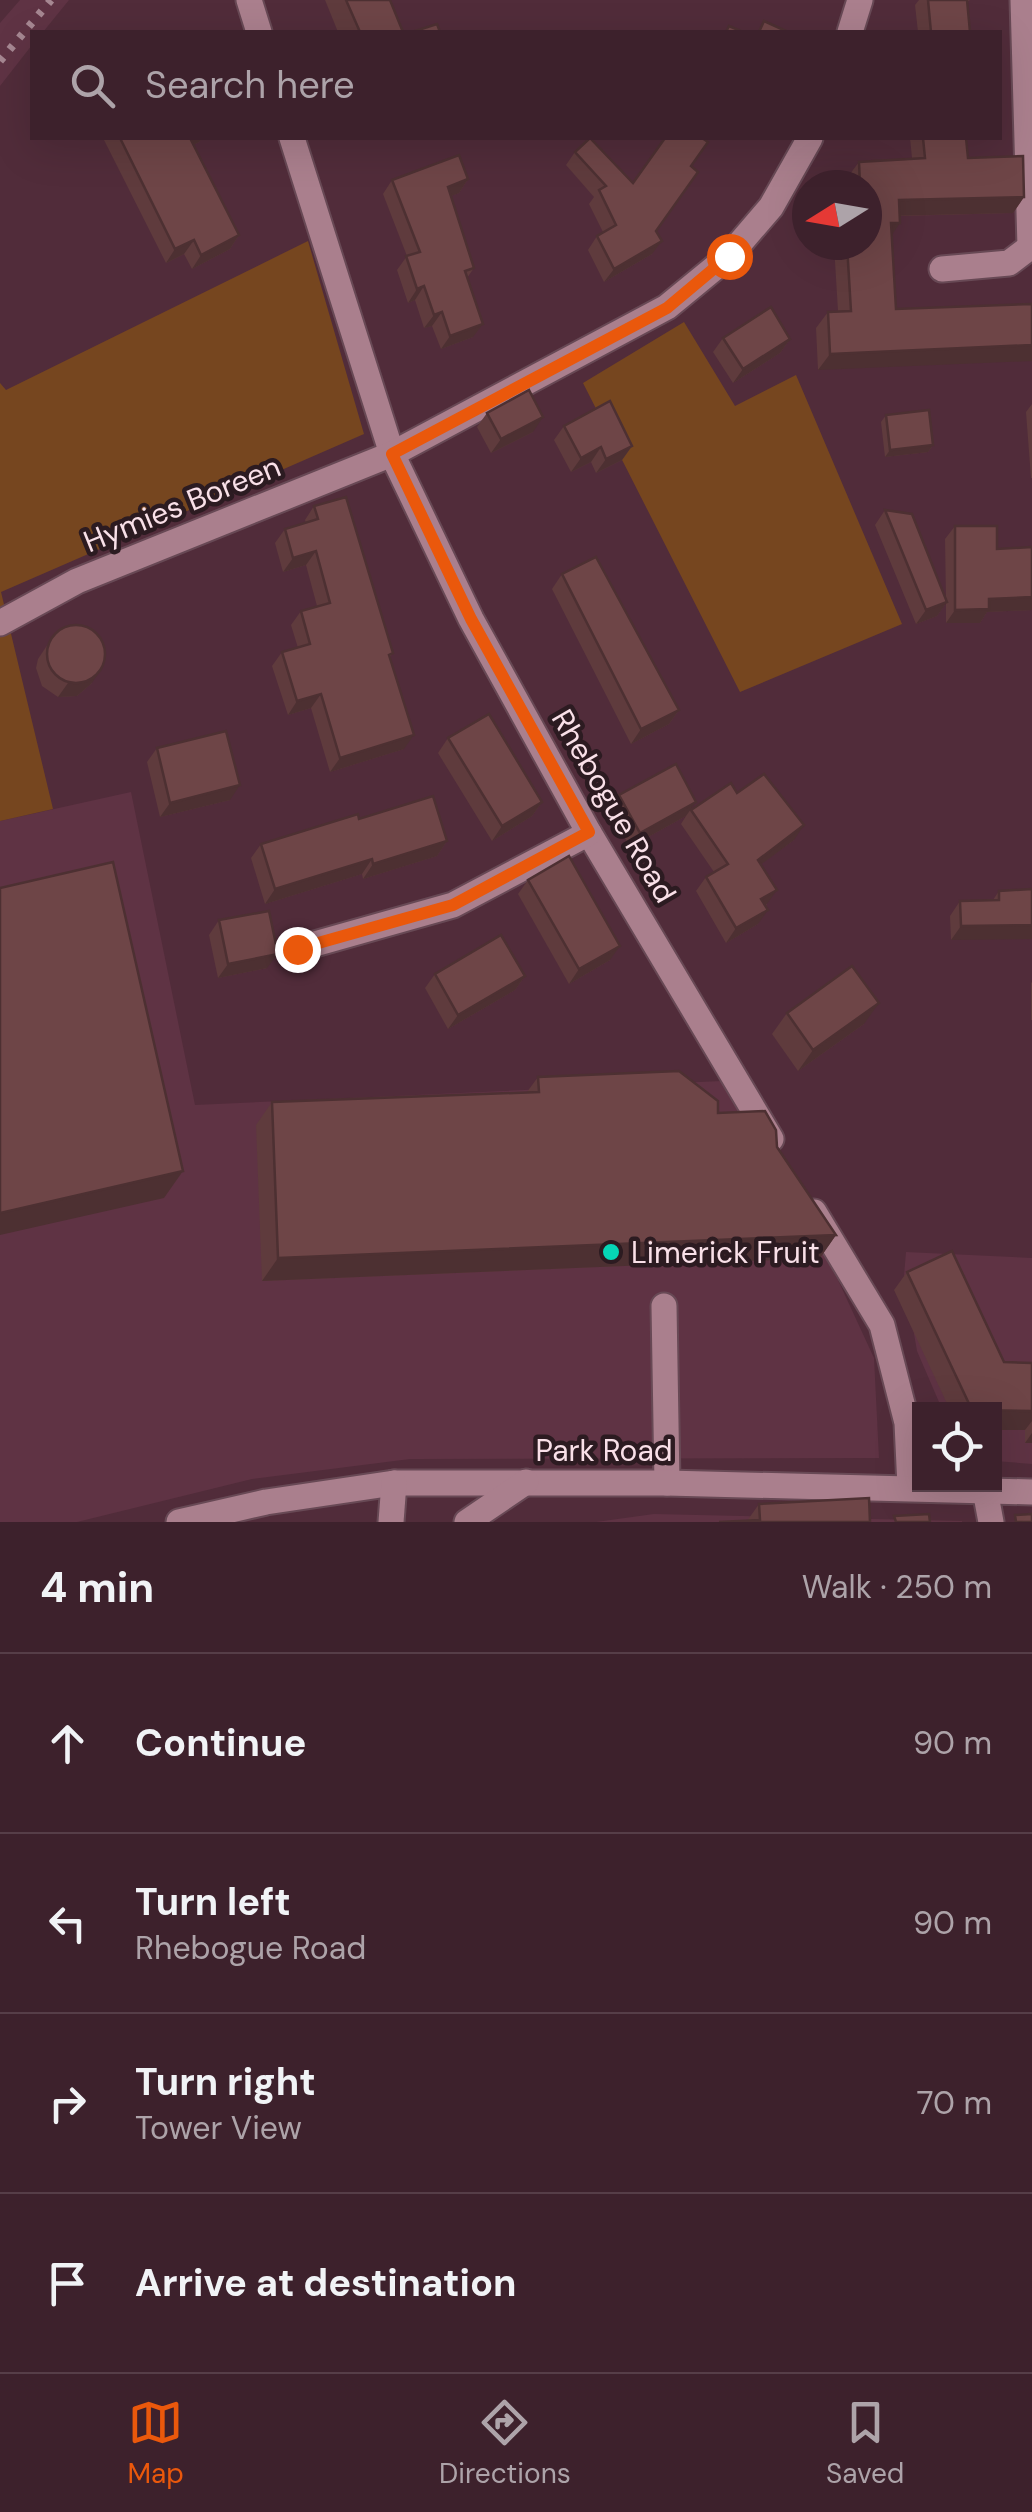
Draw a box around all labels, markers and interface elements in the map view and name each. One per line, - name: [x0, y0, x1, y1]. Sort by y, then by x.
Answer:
- search box: [30, 30, 1002, 140]
- icon: search: [65, 58, 120, 113]
- text: Search here: [145, 60, 355, 110]
- north arrow: [792, 170, 882, 260]
- route start: [707, 234, 753, 280]
- street label: Hymies Boreen: [78, 447, 286, 561]
- street label: Rhebogue Road: [543, 702, 685, 910]
- route end: [275, 927, 321, 973]
- place label: Limerick Fruit: [631, 1233, 820, 1272]
- marker: Limerick Fruit: [600, 1241, 622, 1263]
- map controls: [912, 1402, 1002, 1492]
- button: locate: [912, 1402, 1002, 1492]
- street label: Park Road: [535, 1431, 673, 1470]
- text: 4 min: [40, 1560, 154, 1615]
- text: Walk · 250 m: [802, 1566, 992, 1608]
- icon: ahead: [40, 1716, 95, 1771]
- text: Continue: [135, 1718, 306, 1768]
- text: 90 m: [913, 1722, 992, 1764]
- text: Turn left: [135, 1877, 291, 1927]
- icon: left: [40, 1896, 95, 1951]
- text: 90 m: [913, 1902, 992, 1944]
- text: Rhebogue Road: [135, 1927, 366, 1969]
- text: Turn right: [135, 2057, 316, 2107]
- icon: right: [40, 2076, 95, 2131]
- text: 70 m: [916, 2082, 992, 2124]
- text: Tower View: [135, 2107, 302, 2149]
- icon: arrive: [40, 2256, 95, 2311]
- text: Arrive at destination: [135, 2258, 517, 2308]
- tab: Map: [128, 2395, 184, 2492]
- tab: Directions: [439, 2395, 571, 2492]
- tab: Saved: [826, 2395, 904, 2492]

